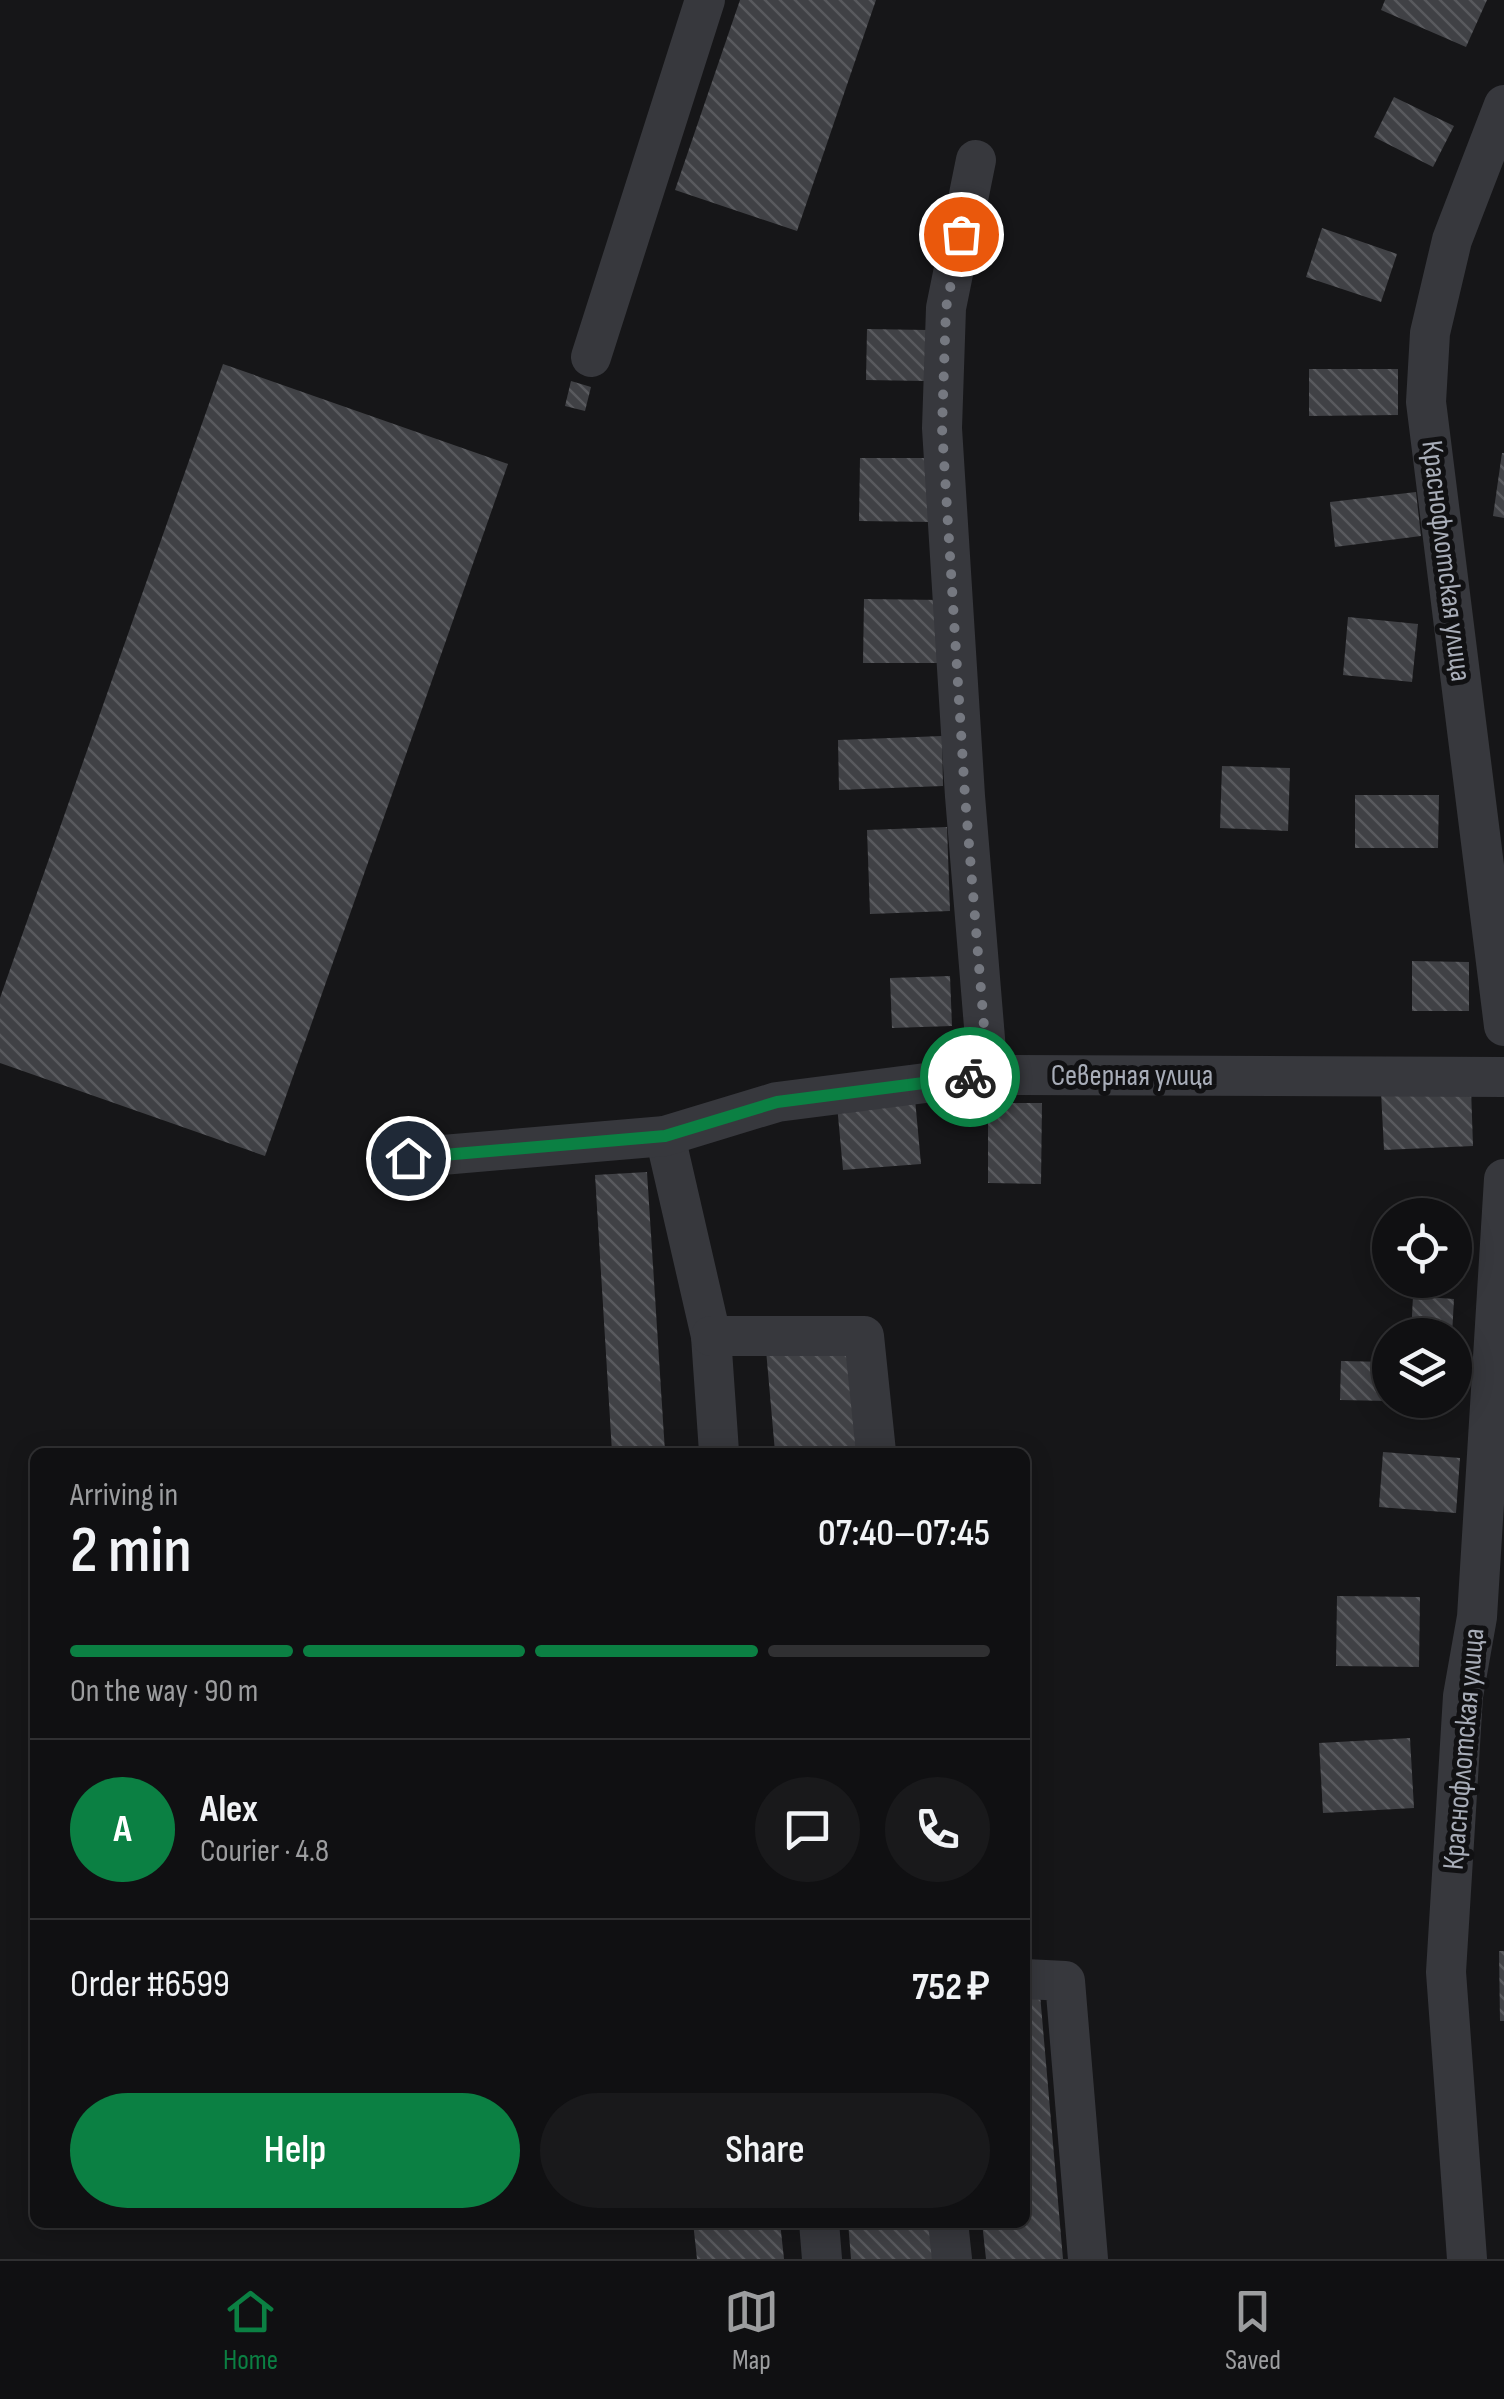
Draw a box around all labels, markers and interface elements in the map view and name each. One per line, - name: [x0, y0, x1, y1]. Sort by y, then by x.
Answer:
- pin: [919, 192, 1004, 277]
- icon: bag: [934, 207, 989, 262]
- street label: Краснофлотская улица: [1413, 438, 1479, 684]
- courier: [920, 1027, 1020, 1127]
- icon: bike: [943, 1050, 998, 1105]
- street label: Северная улица: [1051, 1058, 1213, 1094]
- pin: [366, 1116, 451, 1201]
- icon: home: [381, 1131, 436, 1186]
- map controls: [1372, 1198, 1472, 1418]
- button: locate: [1372, 1198, 1472, 1298]
- button: layers: [1372, 1318, 1472, 1418]
- text: Arriving in: [70, 1476, 178, 1515]
- text: 07:40–07:45: [818, 1511, 990, 1556]
- text: 2 min: [70, 1513, 192, 1591]
- street label: Краснофлотская улица: [1436, 1627, 1492, 1871]
- text: On the way · 90 m: [70, 1672, 258, 1711]
- button: chat: [755, 1777, 860, 1882]
- button: phone: [885, 1777, 990, 1882]
- text: Alex: [200, 1787, 258, 1832]
- text: A: [113, 1807, 132, 1852]
- text: Courier · 4.8: [200, 1832, 329, 1871]
- text: Order #6599: [70, 1962, 230, 2007]
- text: 752 ₽: [912, 1965, 990, 2010]
- button: Help: [70, 2093, 520, 2208]
- button: Share: [540, 2093, 990, 2208]
- tab: Home: [223, 2284, 278, 2377]
- tab: Map: [724, 2284, 779, 2377]
- tab: Saved: [1225, 2284, 1281, 2377]

